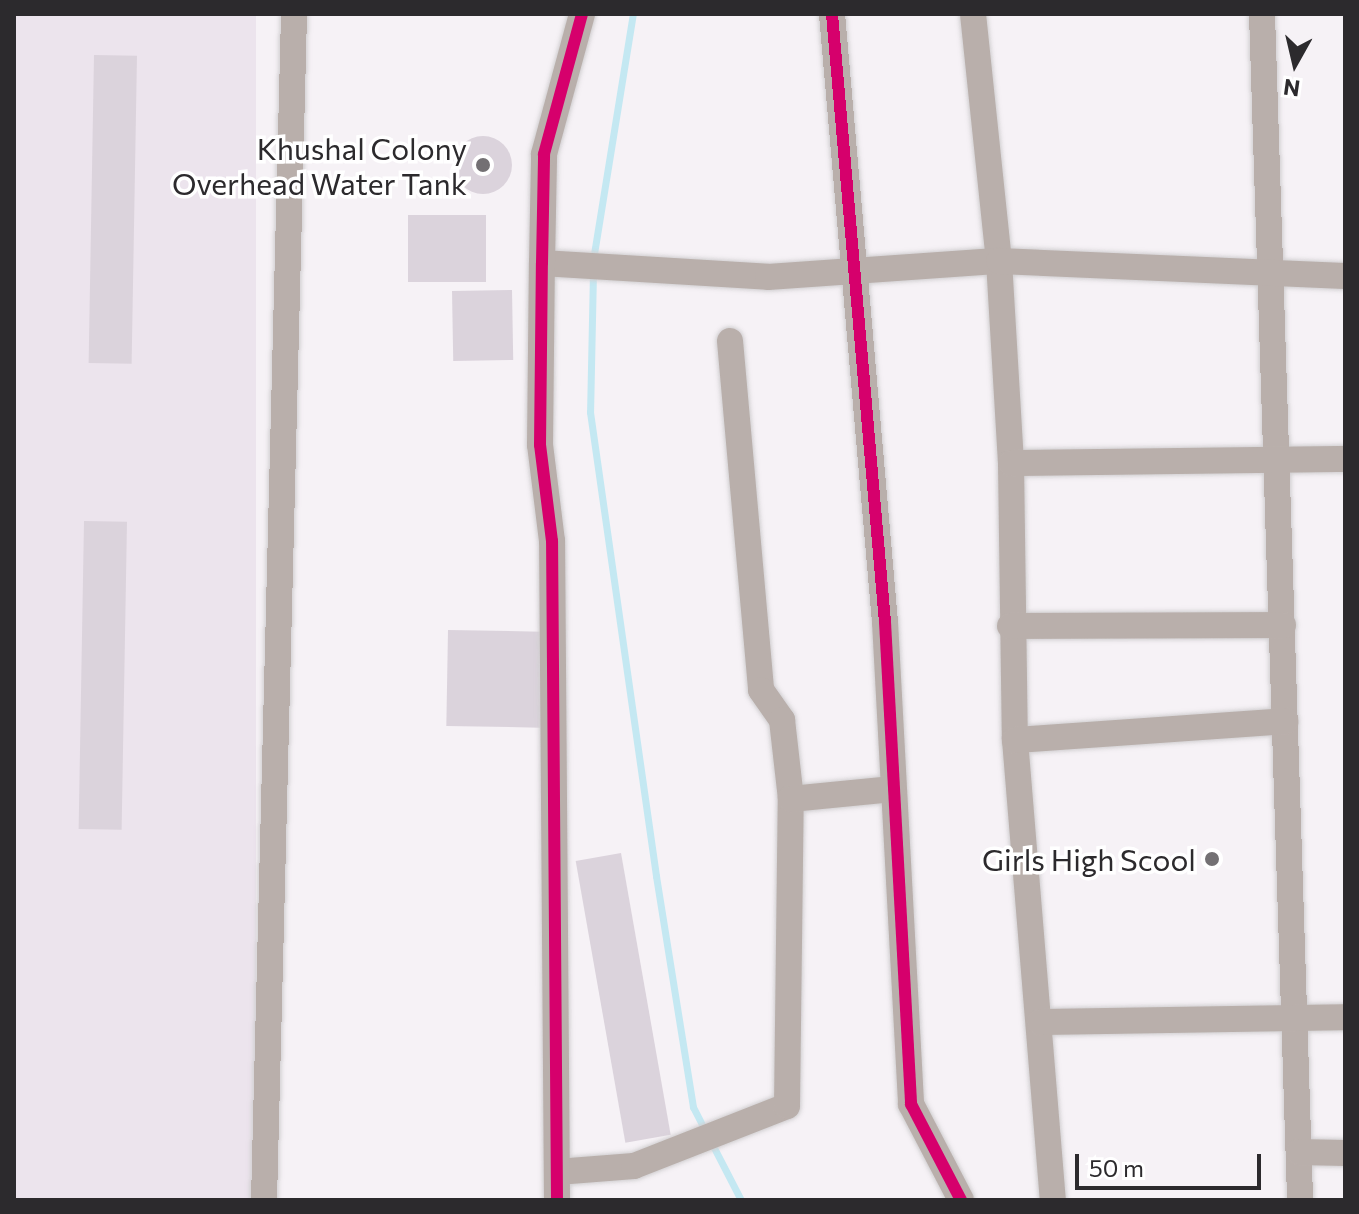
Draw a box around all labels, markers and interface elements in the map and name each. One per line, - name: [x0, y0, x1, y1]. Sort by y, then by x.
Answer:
- north arrow: [1255, 24, 1335, 104]
- text: N: [1282, 74, 1302, 103]
- place label: Khushal Colony Overhead Water Tank: [172, 130, 467, 200]
- marker: Khushal Colony Overhead Water Tank: [474, 156, 492, 174]
- place label: Girls High Scool: [982, 841, 1196, 877]
- marker: Girls High Scool: [1203, 850, 1221, 868]
- scale bar: [1079, 1138, 1265, 1188]
- text: 50 m: [1089, 1153, 1144, 1182]

